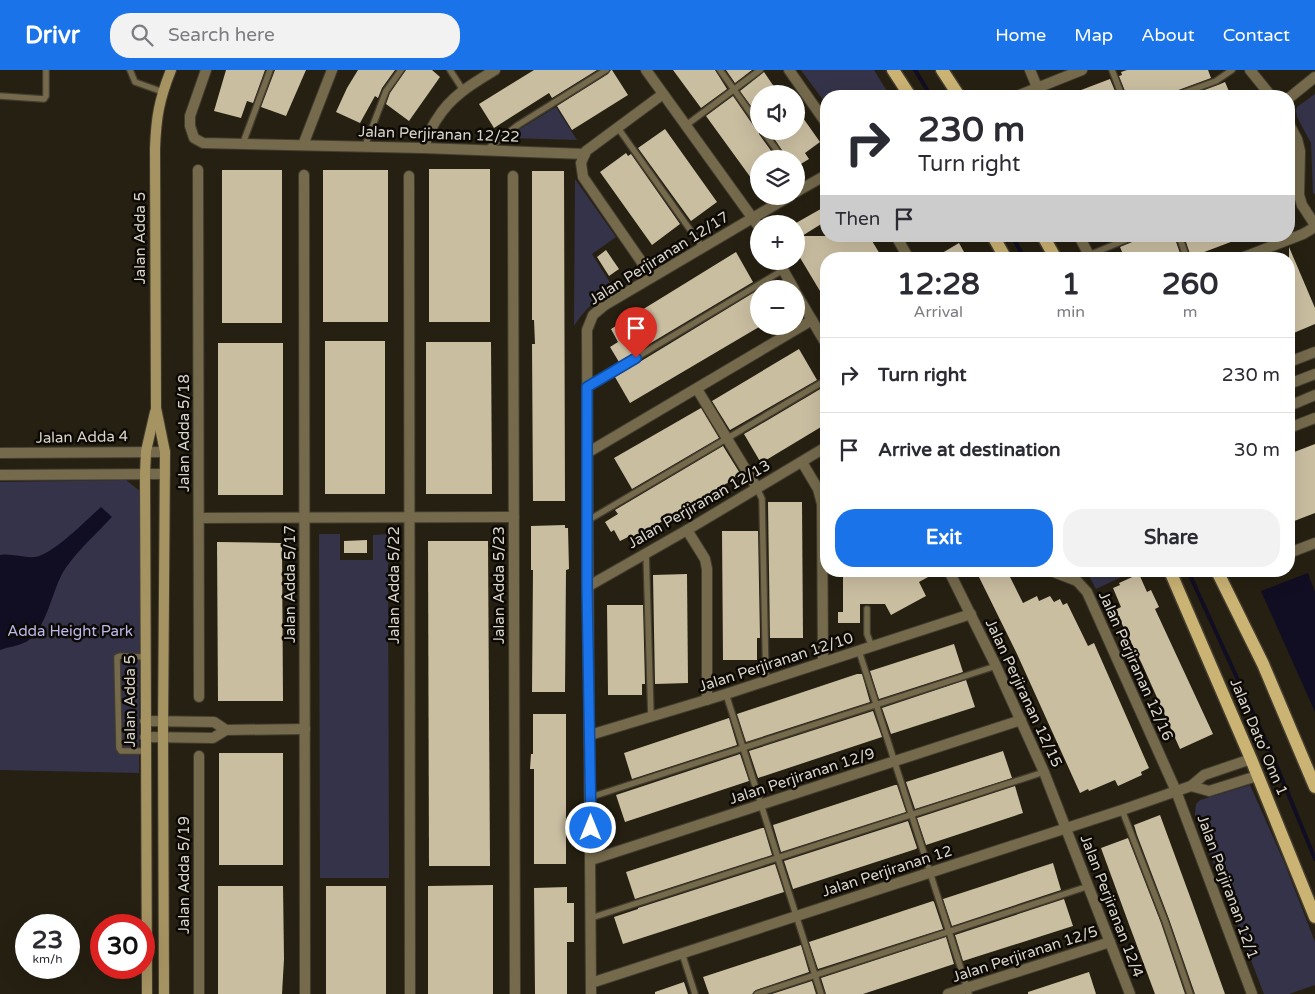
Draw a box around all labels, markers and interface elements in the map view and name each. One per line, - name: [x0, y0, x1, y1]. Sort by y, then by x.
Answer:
- search box: [110, 13, 460, 58]
- text: Drivr: [25, 21, 80, 50]
- icon: search: [128, 21, 156, 49]
- text: Search here: [168, 24, 275, 46]
- text: Home: [995, 24, 1046, 46]
- text: Map: [1074, 24, 1113, 46]
- text: About: [1141, 24, 1195, 46]
- text: Contact: [1223, 24, 1290, 46]
- map controls: [750, 85, 805, 335]
- button: sound: [750, 85, 805, 140]
- text: 230 m: [918, 109, 1025, 151]
- icon: right: [835, 110, 900, 175]
- street label: Jalan Perjiranan 12/22: [358, 122, 520, 146]
- button: layers: [750, 150, 805, 205]
- text: Turn right: [918, 151, 1020, 177]
- street label: Jalan Adda 5: [131, 192, 149, 284]
- icon: arrive: [890, 205, 918, 233]
- street label: Jalan Perjiranan 12/17: [586, 208, 732, 308]
- text: Then: [835, 208, 880, 230]
- button: +: [750, 215, 805, 270]
- text: 12:28: [897, 266, 980, 303]
- text: 1: [1061, 266, 1080, 303]
- text: 260: [1162, 266, 1218, 303]
- button: −: [750, 280, 805, 335]
- text: Arrival: [914, 302, 963, 322]
- text: min: [1057, 302, 1085, 322]
- text: m: [1183, 302, 1197, 322]
- pin: [615, 307, 657, 358]
- icon: arrive: [622, 314, 650, 342]
- icon: right: [835, 361, 863, 389]
- text: Turn right: [878, 364, 966, 386]
- text: 230 m: [1222, 364, 1280, 386]
- street label: Jalan Adda 5/18: [175, 374, 193, 492]
- street label: Jalan Adda 4: [36, 427, 128, 447]
- icon: arrive: [835, 436, 863, 464]
- text: Arrive at destination: [878, 439, 1061, 461]
- text: 30 m: [1234, 439, 1280, 461]
- street label: Jalan Perjiranan 12/13: [625, 456, 773, 552]
- button: Exit: [835, 509, 1053, 567]
- button: Share: [1063, 509, 1280, 567]
- street label: Jalan Adda 5/17: [281, 525, 299, 643]
- street label: Jalan Adda 5/22: [385, 526, 403, 644]
- street label: Jalan Adda 5/23: [490, 526, 508, 644]
- street label: Jalan Perjiranan 12/16: [1095, 589, 1177, 743]
- street label: Jalan Perjiranan 12/15: [982, 616, 1066, 770]
- park label: Adda Height Park: [7, 622, 133, 640]
- street label: Jalan Perjiranan 12/10: [696, 629, 856, 695]
- street label: Jalan Adda 5: [121, 655, 139, 747]
- street label: Jalan Dato' Onn 1: [1226, 676, 1292, 798]
- street label: Jalan Perjiranan 12/9: [727, 744, 877, 808]
- position arrow: [564, 801, 616, 853]
- street label: Jalan Perjiranan 12/1: [1194, 813, 1262, 961]
- street label: Jalan Adda 5/19: [175, 816, 193, 934]
- street label: Jalan Perjiranan 12/4: [1077, 832, 1147, 980]
- street label: Jalan Perjiranan 12: [820, 841, 954, 901]
- speed limit sign: 30: [90, 914, 155, 979]
- street label: Jalan Perjiranan 12/5: [950, 922, 1100, 986]
- text: 23: [32, 925, 63, 955]
- text: km/h: [32, 952, 63, 966]

